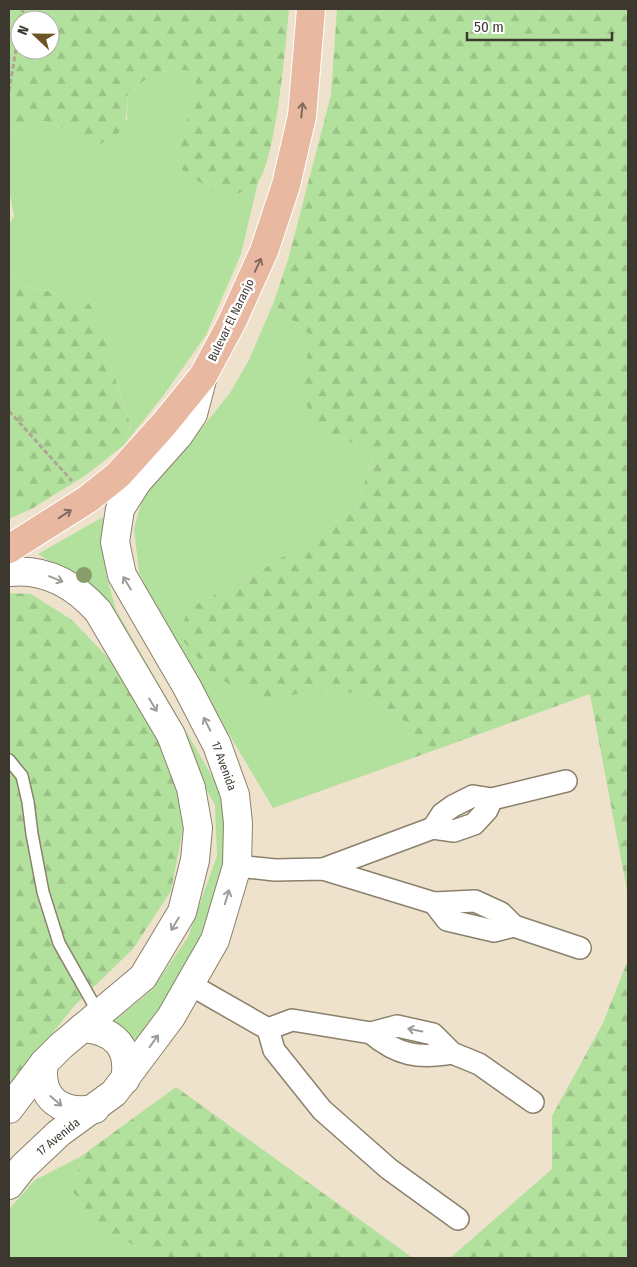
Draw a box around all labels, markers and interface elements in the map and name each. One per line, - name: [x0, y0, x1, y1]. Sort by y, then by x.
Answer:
- north arrow: [10, 10, 60, 60]
- scale bar: [467, 10, 612, 42]
- text: 50 m: [474, 18, 504, 36]
- text: N: [14, 23, 33, 37]
- one-way arrow: [297, 102, 307, 118]
- one-way arrow: [253, 258, 263, 273]
- street label: Bulevar El Naranjo: [205, 277, 257, 363]
- one-way arrow: [58, 509, 72, 520]
- one-way arrow: [48, 575, 63, 584]
- one-way arrow: [121, 576, 131, 590]
- one-way arrow: [149, 697, 159, 711]
- one-way arrow: [202, 717, 211, 732]
- street label: 17 Avenida: [209, 739, 239, 793]
- one-way arrow: [223, 889, 233, 905]
- one-way arrow: [170, 917, 180, 931]
- one-way arrow: [407, 1025, 423, 1034]
- one-way arrow: [149, 1034, 159, 1048]
- one-way arrow: [49, 1095, 62, 1106]
- street label: 17 Avenida: [34, 1115, 83, 1159]

